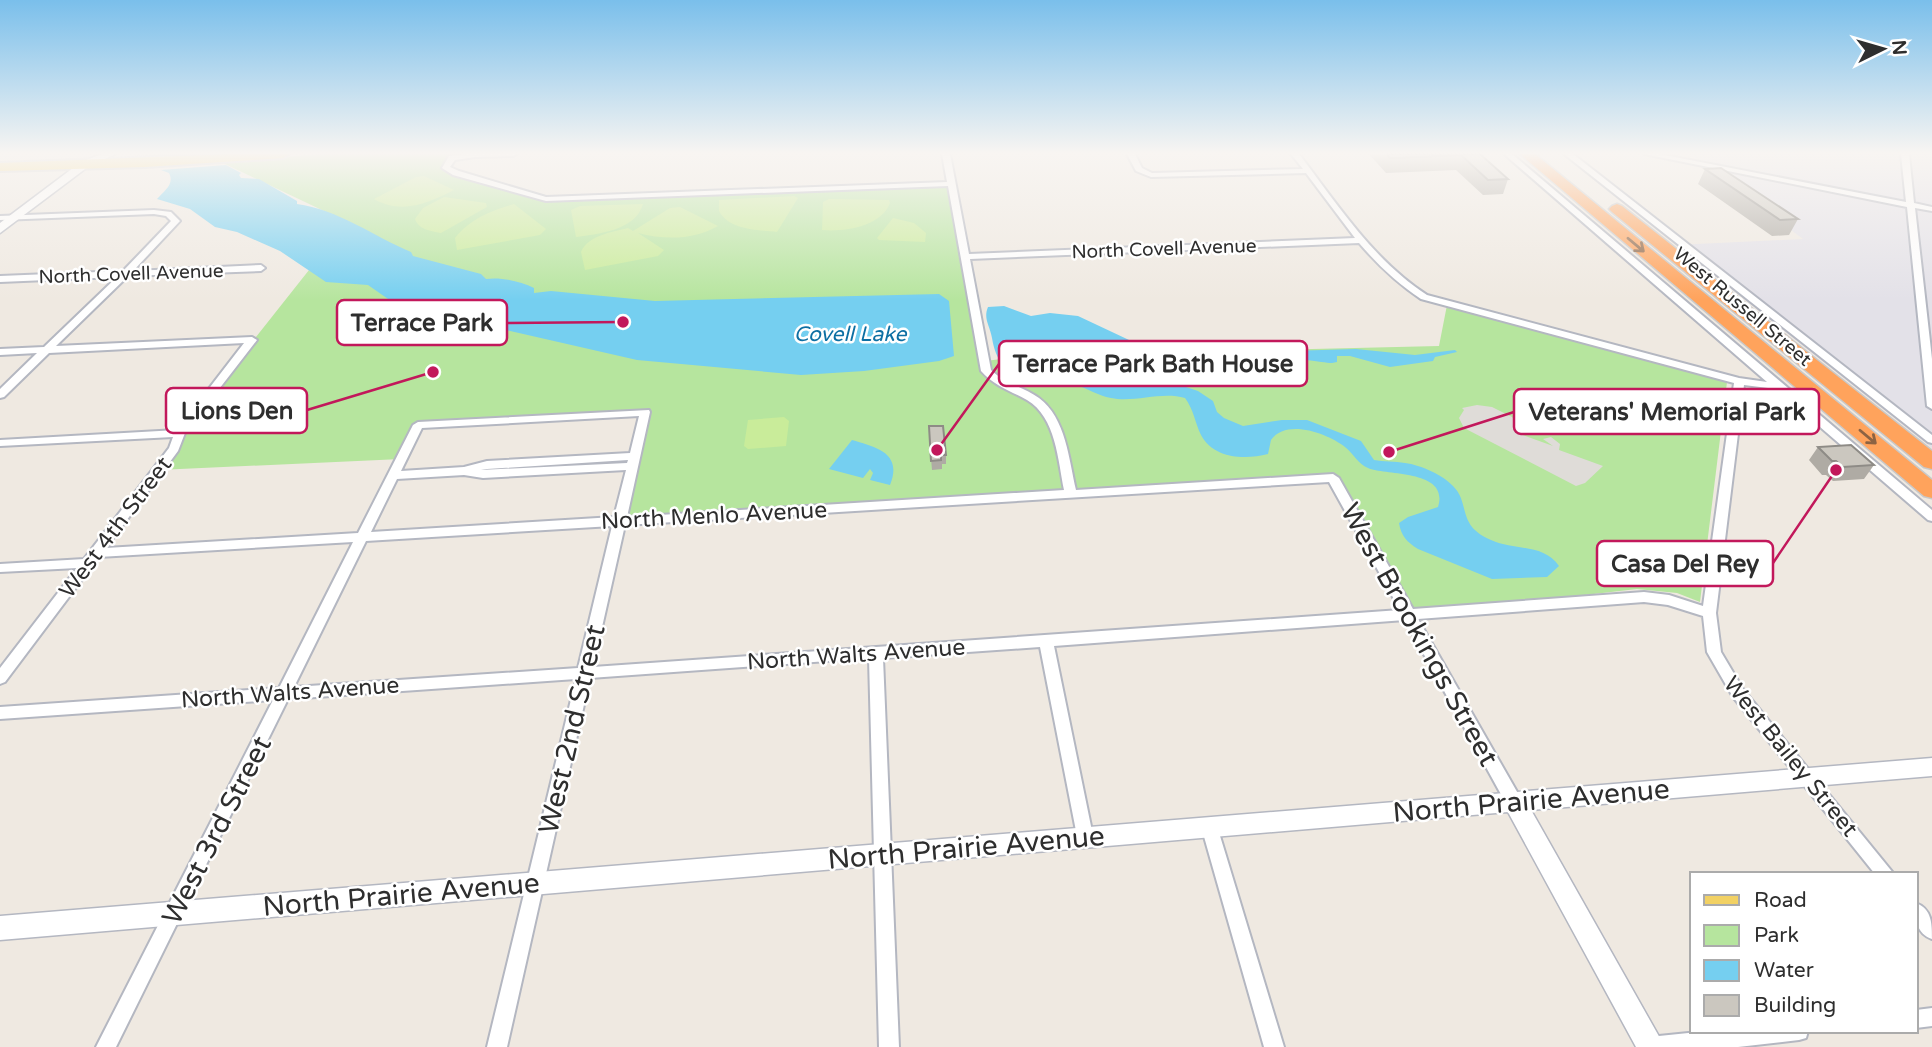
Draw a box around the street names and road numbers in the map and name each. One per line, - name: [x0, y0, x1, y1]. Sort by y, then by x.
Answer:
- street label: North Covell Avenue: [1071, 235, 1257, 263]
- street label: West Russell Street: [1669, 243, 1816, 371]
- street label: North Covell Avenue: [38, 260, 224, 288]
- street label: West 4th Street: [53, 451, 178, 604]
- street label: North Menlo Avenue: [600, 496, 828, 536]
- street label: West Brookings Street: [1333, 497, 1506, 772]
- street label: West 2nd Street: [531, 621, 613, 837]
- street label: North Walts Avenue: [746, 633, 966, 677]
- street label: North Walts Avenue: [180, 671, 400, 715]
- street label: West Bailey Street: [1717, 671, 1864, 843]
- street label: West 3rd Street: [155, 730, 279, 930]
- street label: North Prairie Avenue: [1391, 772, 1671, 830]
- street label: North Prairie Avenue: [826, 819, 1106, 877]
- street label: North Prairie Avenue: [261, 866, 541, 924]

